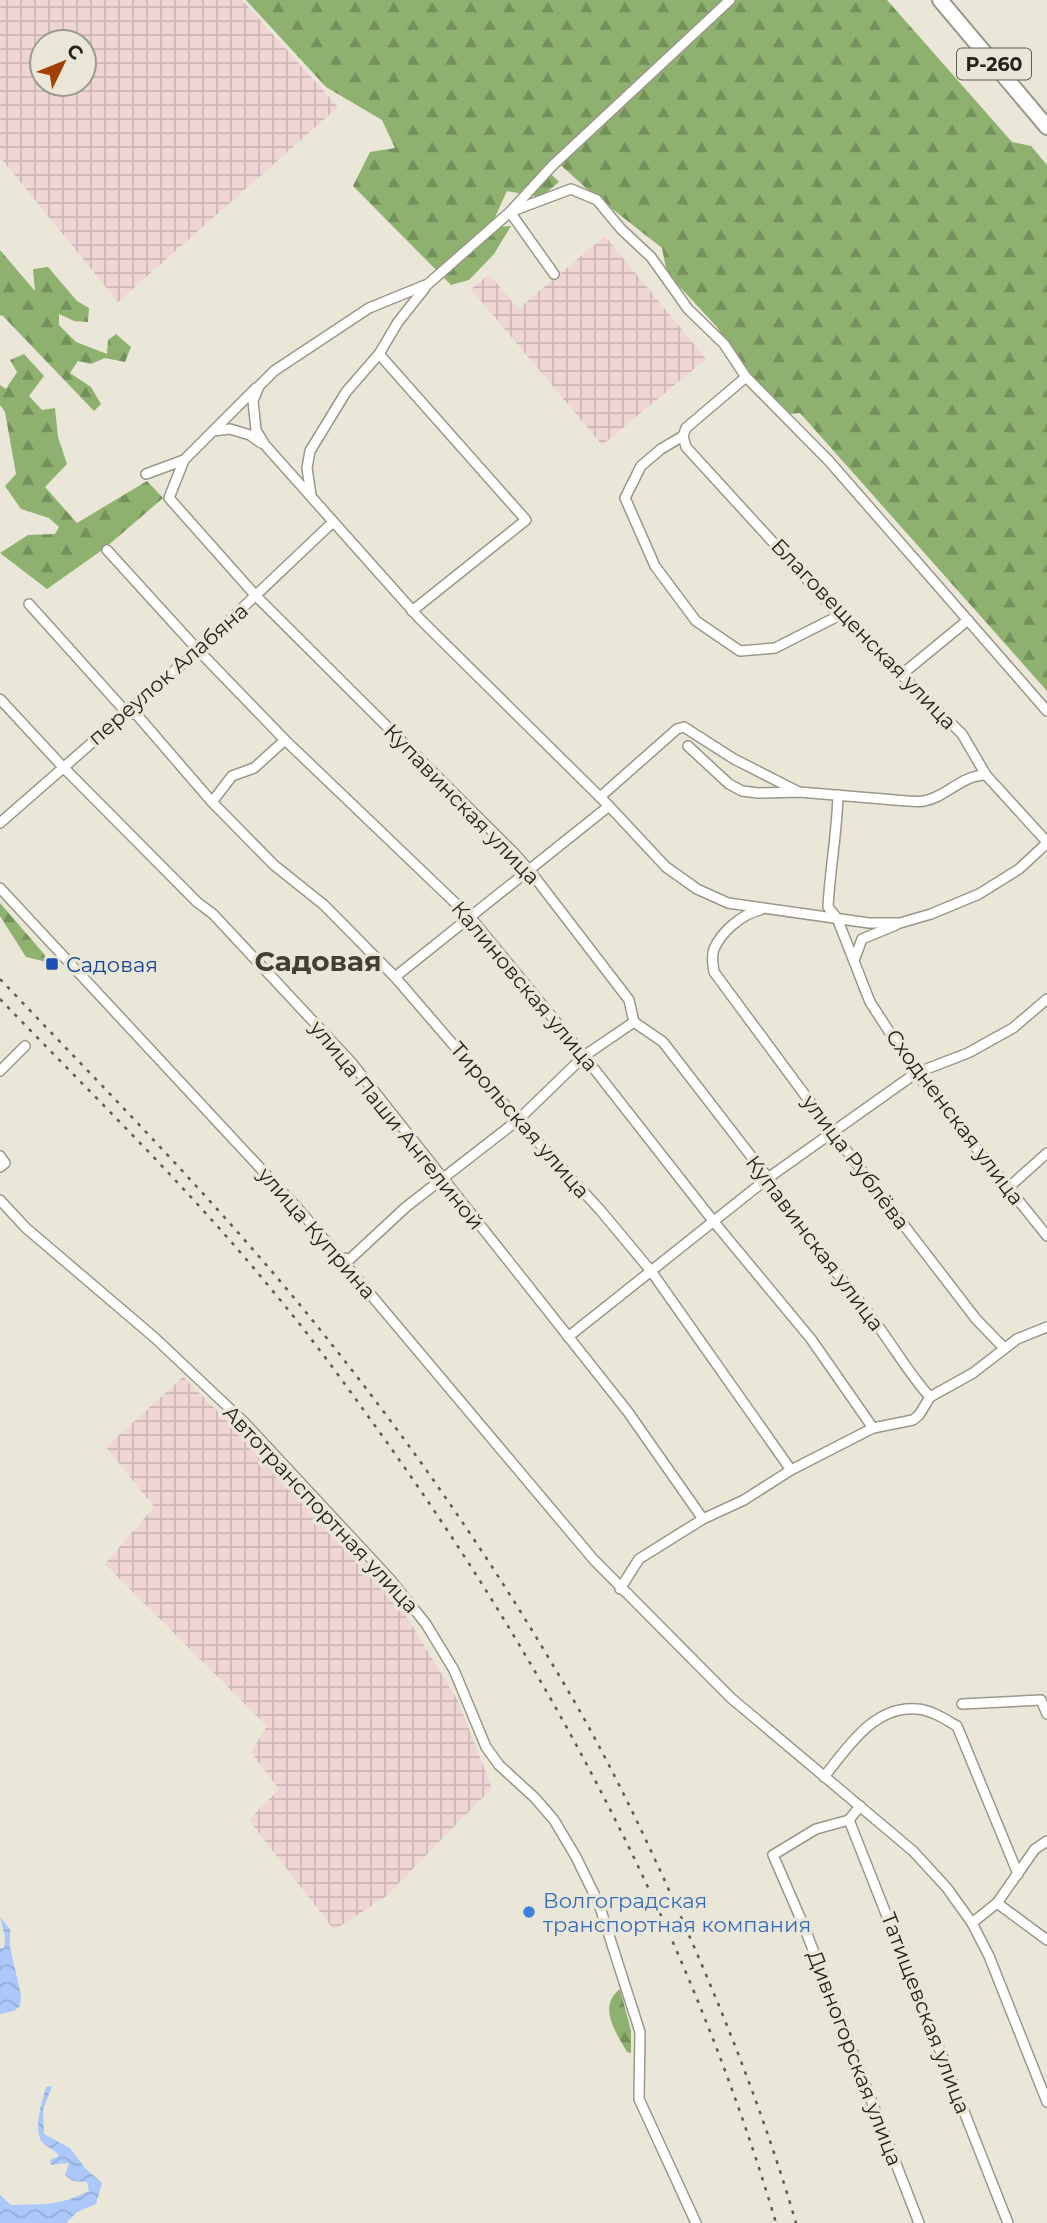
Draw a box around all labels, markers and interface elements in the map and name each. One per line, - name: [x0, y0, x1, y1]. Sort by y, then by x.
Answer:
- north arrow: [28, 28, 98, 98]
- text: С: [62, 39, 88, 65]
- road number: Р-260: [957, 48, 1031, 80]
- street label: Благовещенская улица: [766, 533, 962, 735]
- street label: переулок Алабяна: [83, 598, 253, 750]
- street label: Купавинская улица: [379, 718, 545, 890]
- street label: Калиновская улица: [446, 896, 604, 1076]
- district label: Садовая: [255, 944, 382, 978]
- place label: Садовая: [66, 952, 158, 977]
- marker: Садовая: [44, 956, 60, 972]
- street label: улица Паши Ангелиной: [304, 1015, 489, 1235]
- street label: Сходненская улица: [881, 1024, 1029, 1210]
- street label: Тирольская улица: [445, 1037, 595, 1203]
- street label: улица Рублёва: [797, 1089, 915, 1234]
- street label: Купавинская улица: [741, 1150, 889, 1336]
- street label: улица Куприна: [252, 1161, 381, 1304]
- street label: Автотранспортная улица: [218, 1400, 424, 1618]
- place label: Волгоградская транспортная компания: [543, 1888, 811, 1937]
- marker: Волгоградская транспортная компания: [521, 1904, 537, 1920]
- street label: Татищевская улица: [876, 1909, 976, 2117]
- street label: Дивногорская улица: [802, 1947, 908, 2169]

